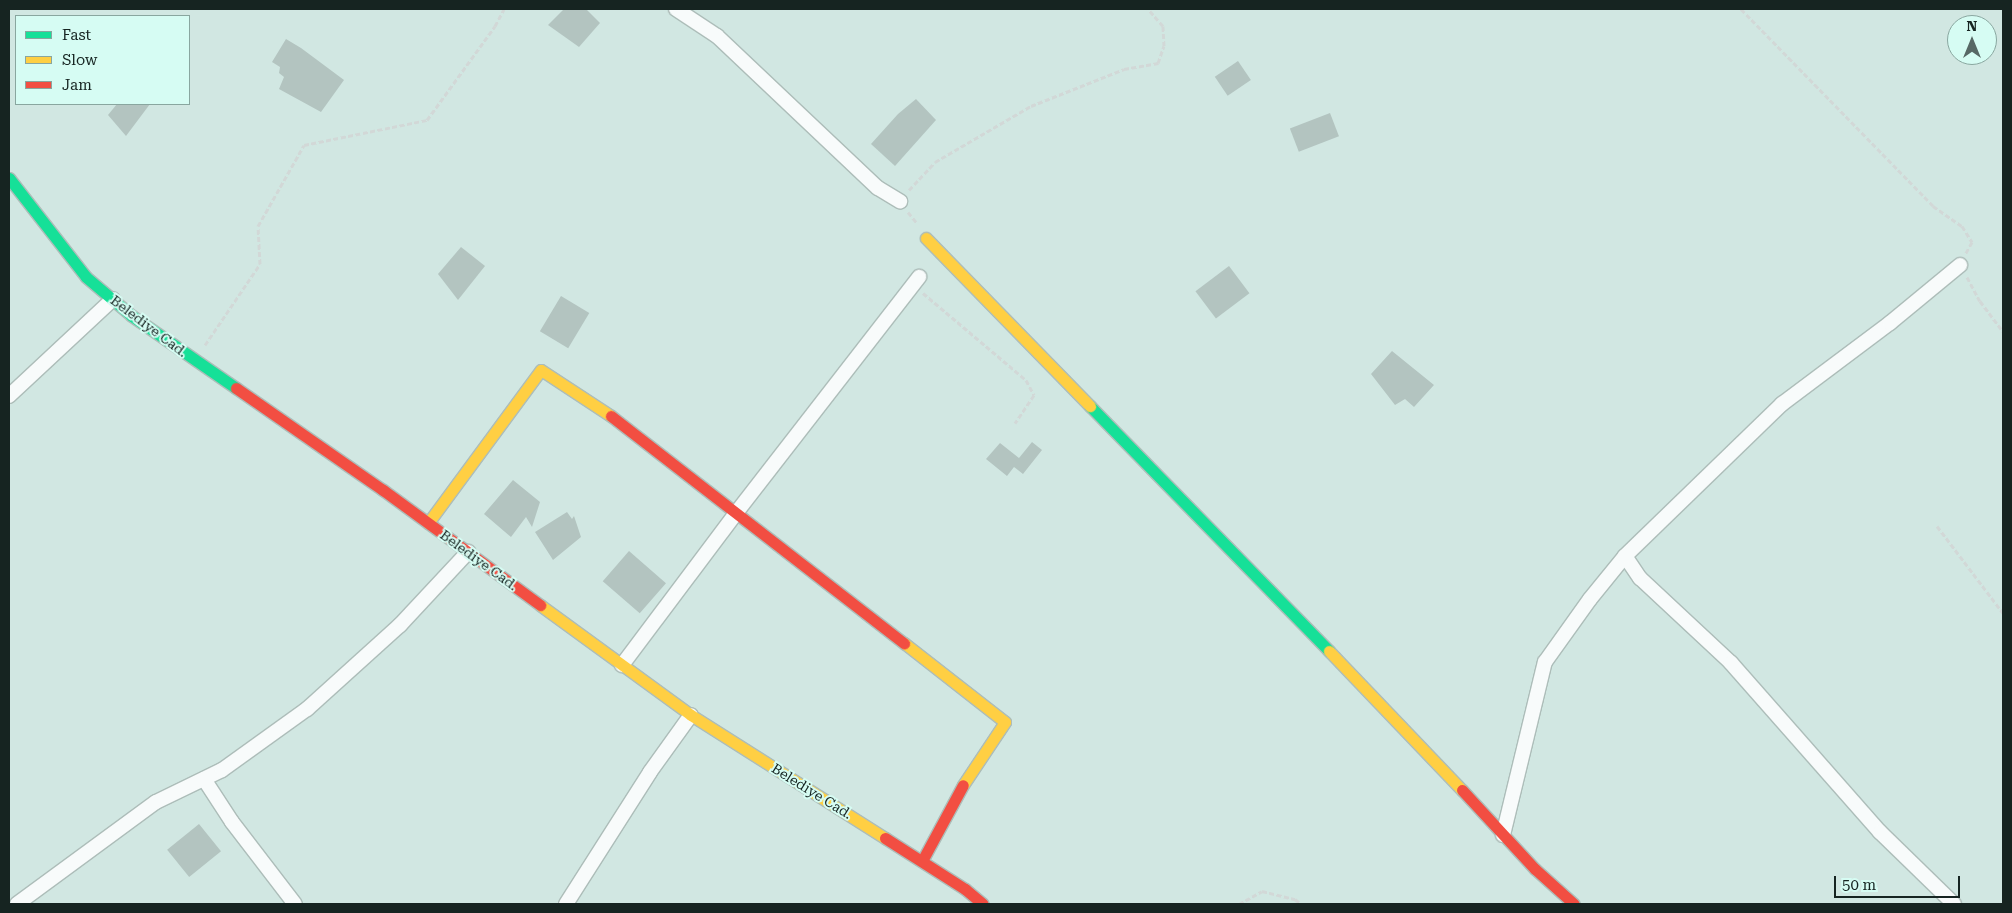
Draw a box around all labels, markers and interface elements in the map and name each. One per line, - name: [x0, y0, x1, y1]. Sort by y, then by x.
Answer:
- legend: [15, 15, 190, 105]
- north arrow: [1947, 15, 1997, 65]
- text: N: [1967, 18, 1977, 34]
- text: Fast: [62, 26, 91, 44]
- text: Slow: [62, 51, 97, 69]
- text: Jam: [62, 76, 92, 94]
- street label: Belediye Cad.: [107, 292, 191, 360]
- street label: Belediye Cad.: [437, 526, 521, 594]
- street label: Belediye Cad.: [769, 760, 855, 822]
- scale bar: [1837, 866, 1963, 898]
- text: 50 m: [1842, 876, 1876, 894]

